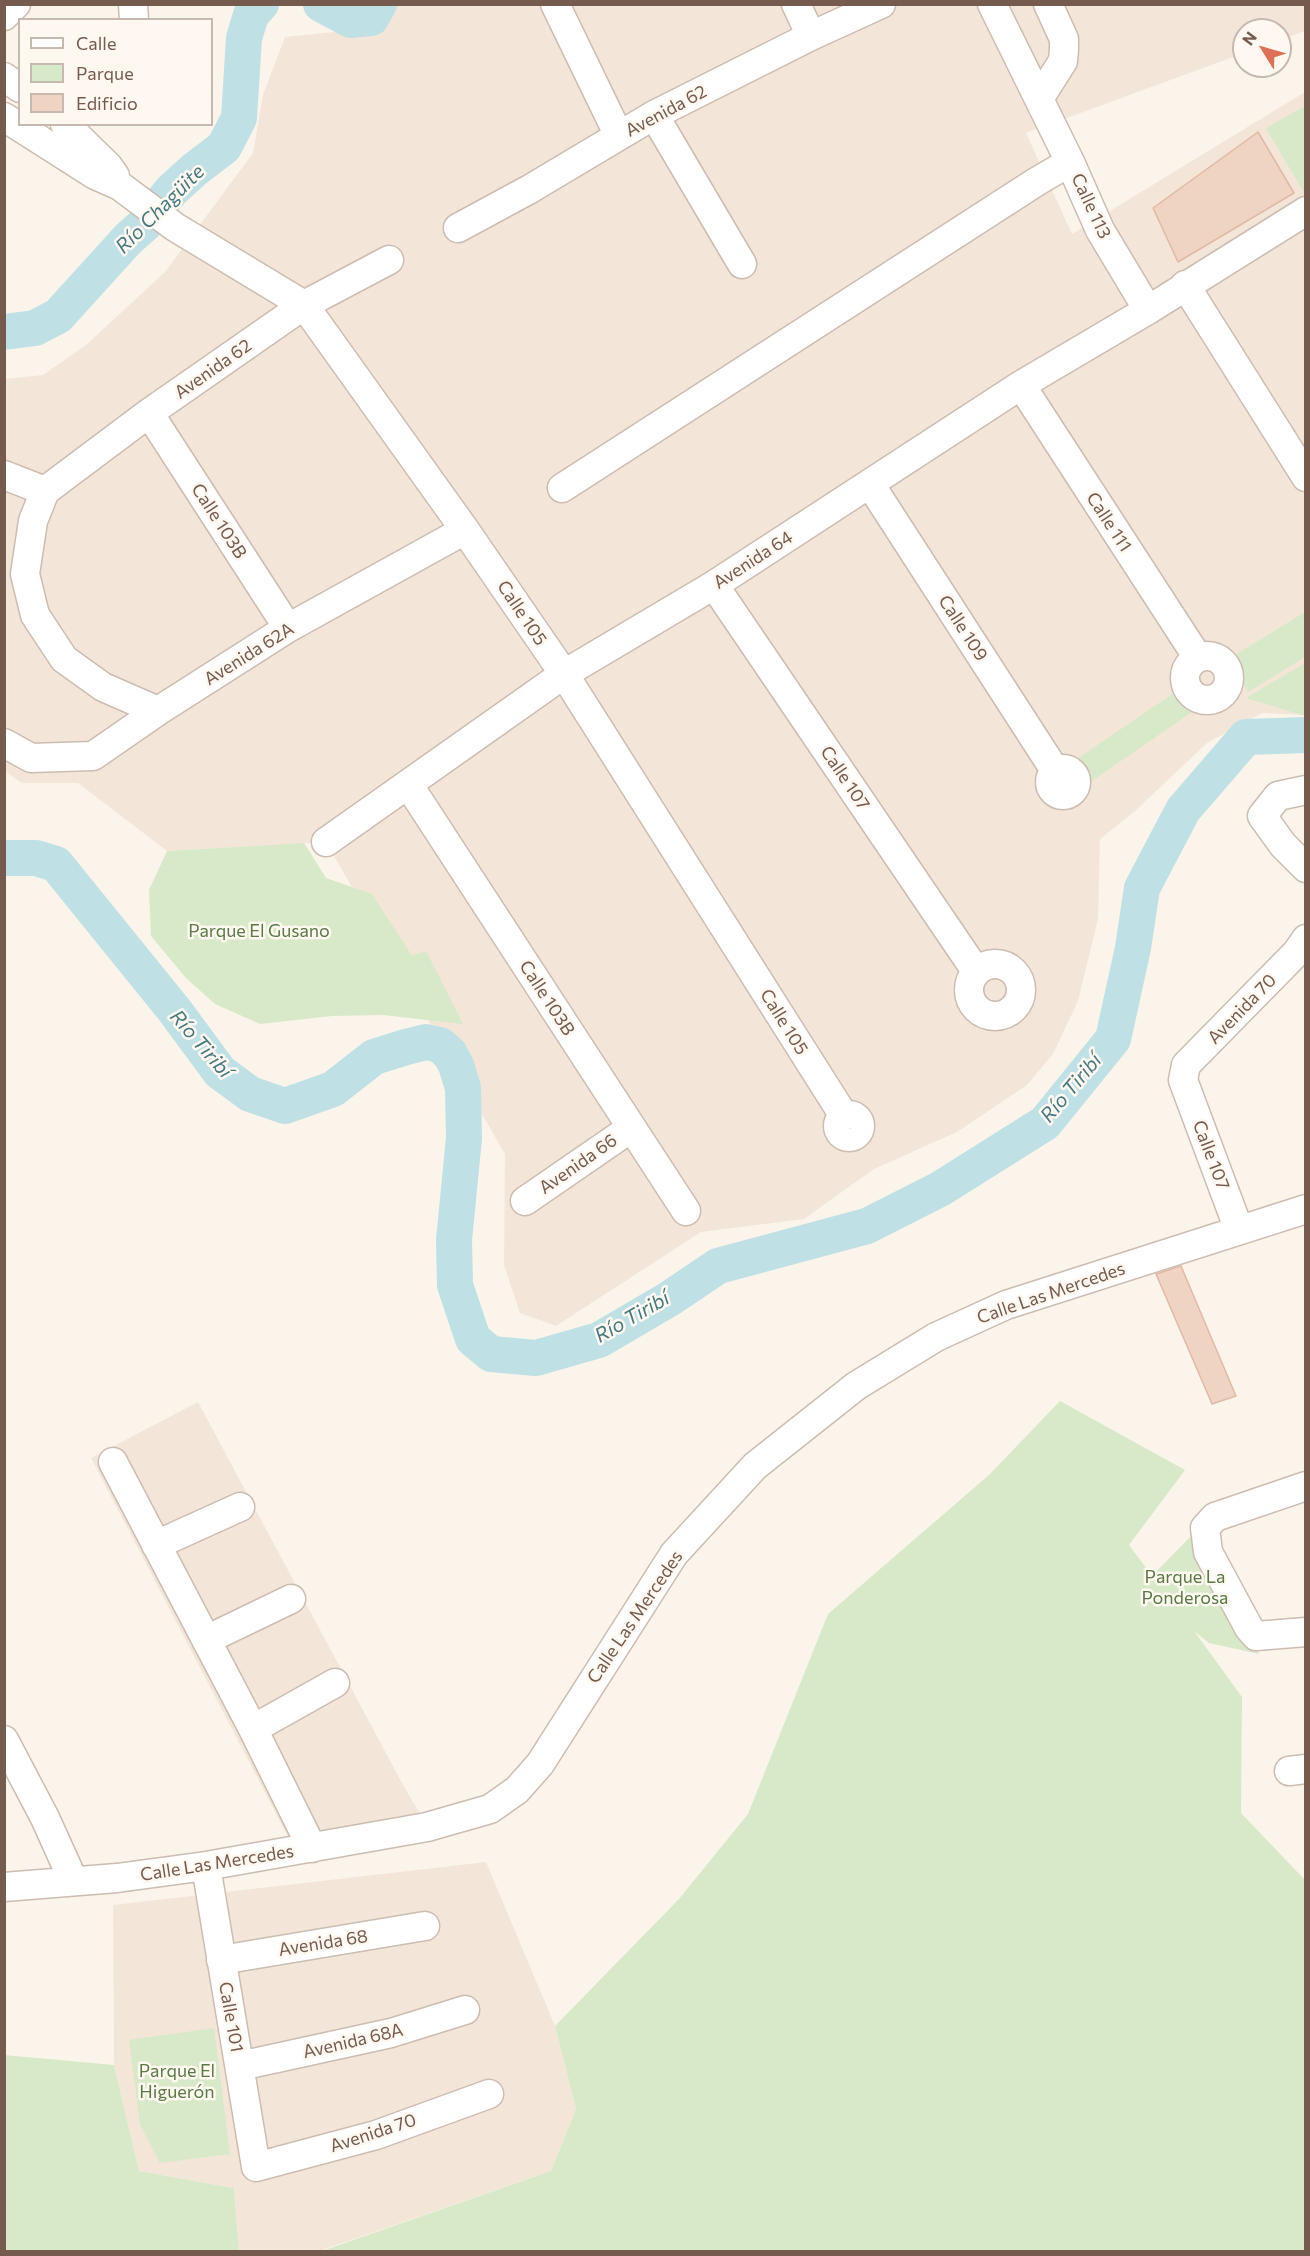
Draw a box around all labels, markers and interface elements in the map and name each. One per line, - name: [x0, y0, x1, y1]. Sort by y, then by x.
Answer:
- legend: [18, 18, 213, 126]
- north arrow: [1232, 18, 1292, 78]
- text: N: [1238, 28, 1260, 49]
- text: Calle: [76, 32, 116, 54]
- text: Parque: [76, 62, 134, 84]
- street label: Avenida 62: [622, 81, 710, 141]
- text: Edificio: [76, 92, 138, 114]
- water label: Río Chagüite: [111, 160, 209, 258]
- street label: Calle 113: [1067, 170, 1115, 242]
- street label: Avenida 62: [170, 335, 256, 403]
- street label: Calle 103B: [187, 479, 251, 563]
- street label: Calle 111: [1082, 488, 1136, 556]
- street label: Avenida 64: [709, 526, 797, 594]
- street label: Calle 105: [492, 576, 552, 650]
- street label: Calle 109: [934, 591, 992, 665]
- street label: Avenida 62A: [200, 618, 298, 690]
- street label: Calle 107: [816, 742, 874, 814]
- park label: Parque El Gusano: [188, 920, 330, 942]
- street label: Calle 103B: [515, 956, 579, 1040]
- street label: Avenida 70: [1203, 969, 1281, 1049]
- street label: Calle 105: [755, 985, 813, 1059]
- water label: Río Tiribí: [165, 1005, 237, 1083]
- water label: Río Tiribí: [1035, 1049, 1107, 1127]
- street label: Calle 107: [1188, 1117, 1234, 1193]
- street label: Avenida 66: [535, 1129, 621, 1199]
- street label: Calle Las Mercedes: [974, 1258, 1128, 1328]
- water label: Río Tiribí: [590, 1286, 674, 1348]
- street label: Calle Las Mercedes: [583, 1547, 687, 1687]
- park label: Parque La Ponderosa: [1141, 1566, 1229, 1608]
- street label: Calle Las Mercedes: [139, 1840, 295, 1886]
- street label: Avenida 68: [277, 1925, 369, 1961]
- street label: Calle 101: [214, 1980, 248, 2054]
- street label: Avenida 68A: [301, 2019, 405, 2063]
- park label: Parque El Higuerón: [139, 2060, 215, 2102]
- street label: Avenida 70: [327, 2109, 419, 2157]

